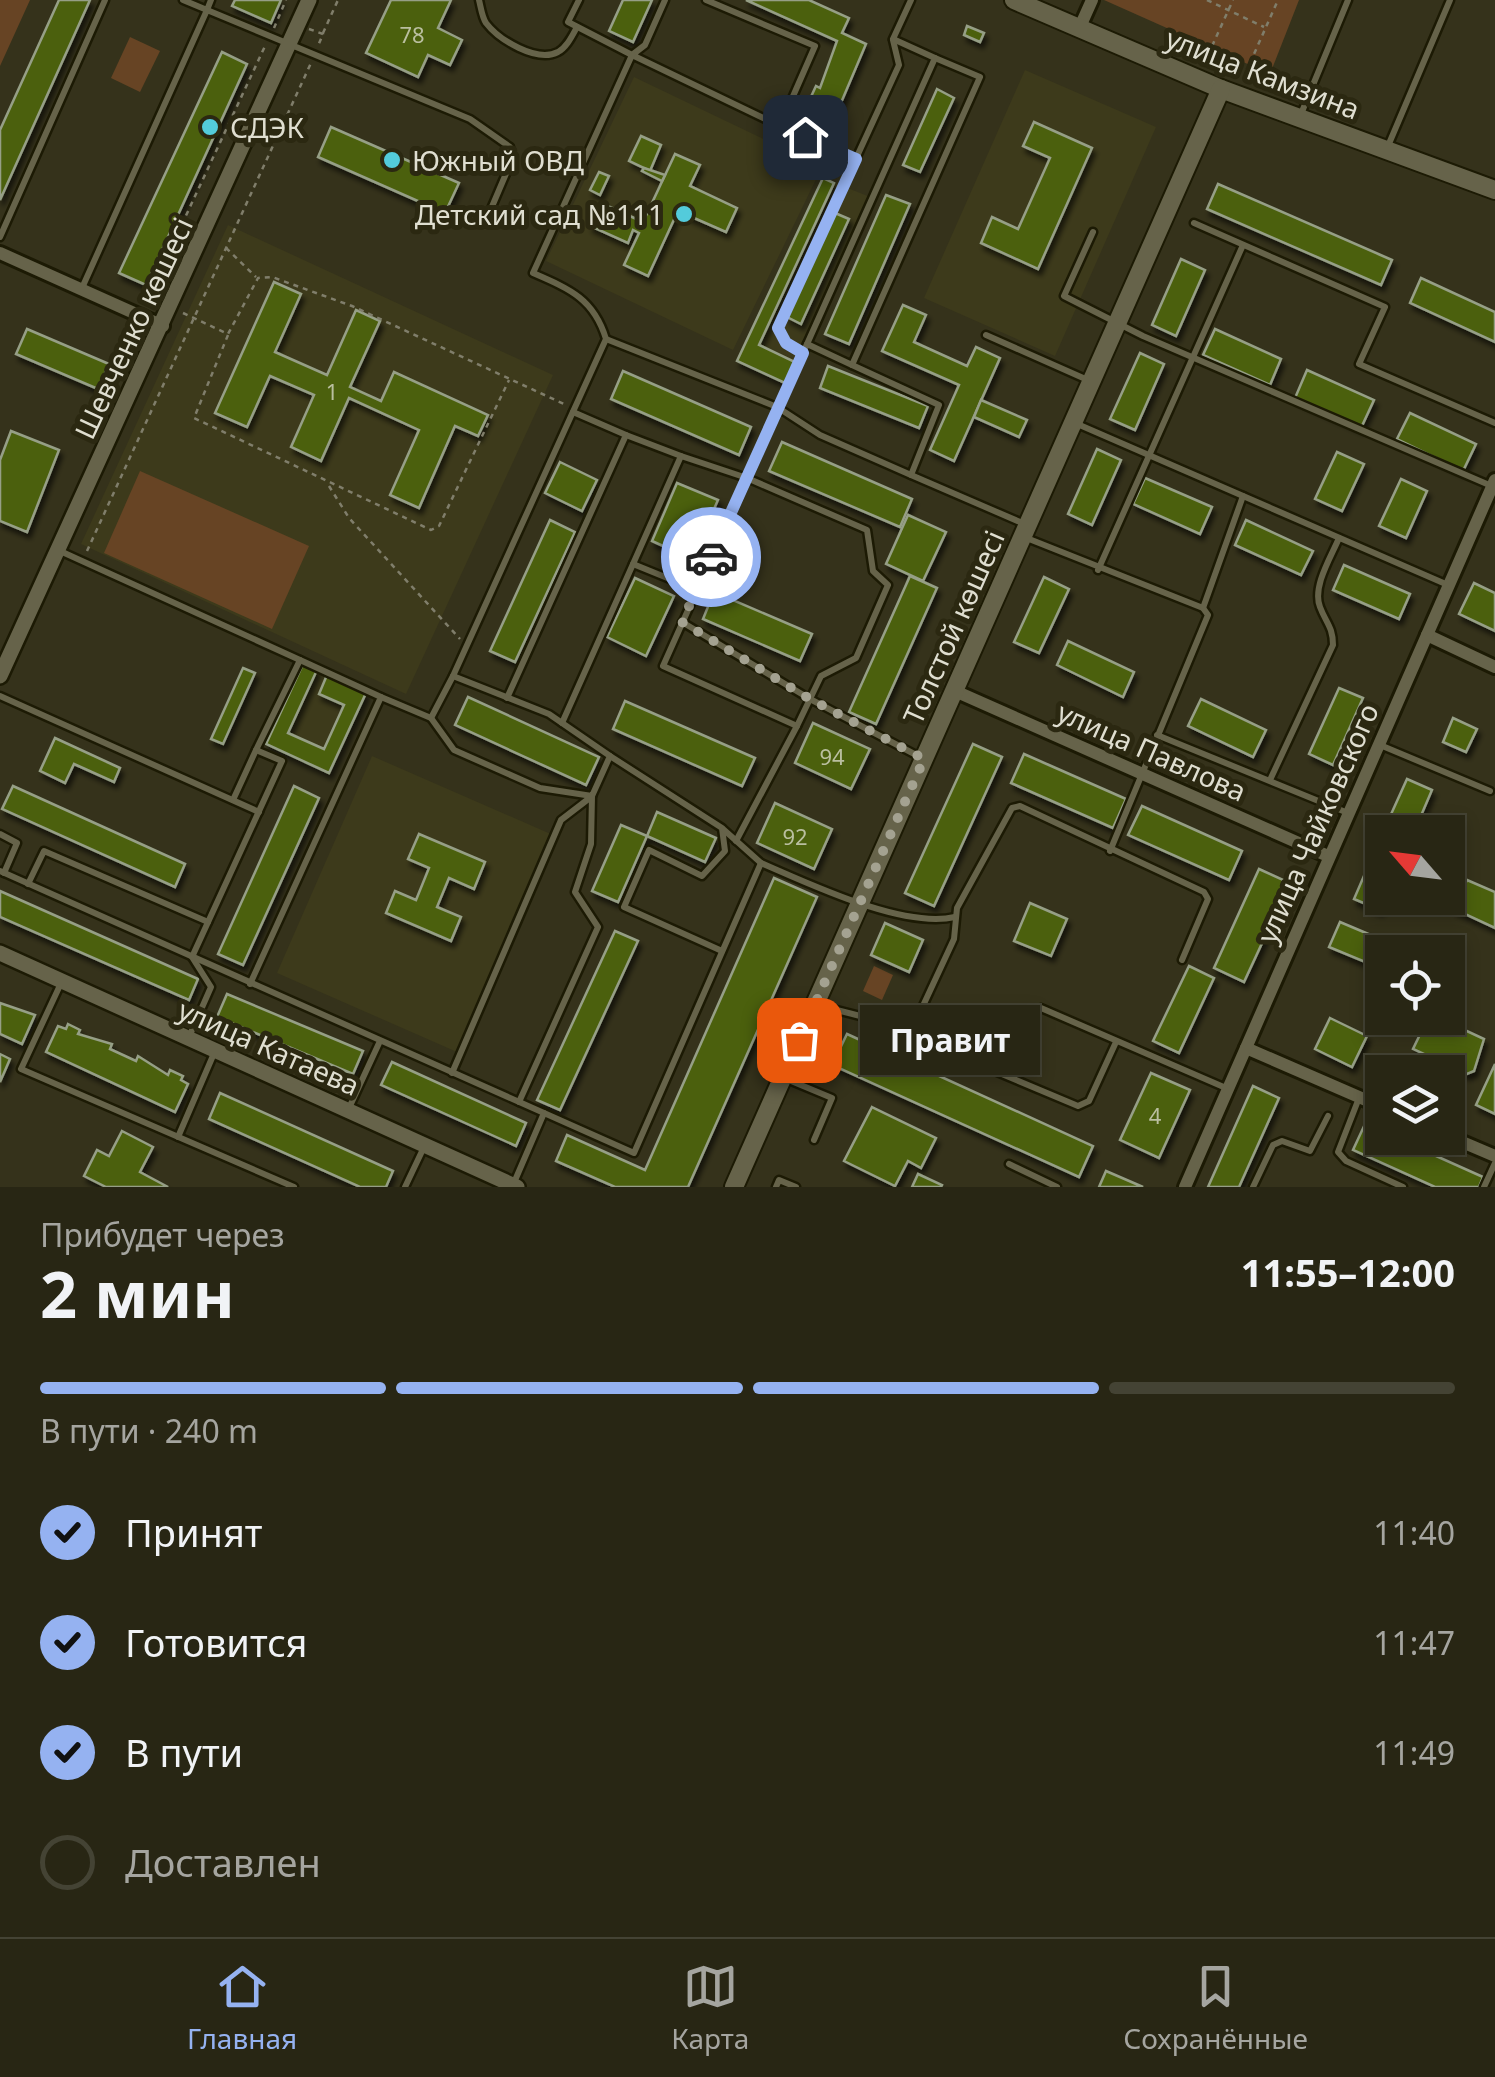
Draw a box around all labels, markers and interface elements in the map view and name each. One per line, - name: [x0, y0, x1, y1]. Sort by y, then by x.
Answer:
- house number: 78: [399, 19, 425, 49]
- street label: улица Камзина: [1161, 19, 1365, 127]
- pin: [763, 95, 848, 180]
- place label: СДЭК: [230, 108, 304, 146]
- icon: home: [778, 110, 833, 165]
- marker: СДЭК: [199, 116, 221, 138]
- place label: Южный ОВД: [412, 141, 584, 179]
- marker: Южный ОВД: [381, 149, 403, 171]
- place label: Детский сад №111: [415, 195, 664, 233]
- marker: Детский сад №111: [673, 203, 695, 225]
- street label: Шевченко көшесі: [65, 211, 201, 445]
- house number: 1: [326, 376, 338, 406]
- courier: [661, 507, 761, 607]
- street label: Толстой көшесі: [893, 524, 1013, 730]
- icon: car: [684, 530, 739, 585]
- street label: улица Павлова: [1052, 692, 1252, 810]
- street label: улица Чайковского: [1247, 697, 1387, 949]
- house number: 94: [819, 741, 845, 771]
- north arrow: [1365, 815, 1465, 915]
- map controls: [1365, 815, 1465, 1155]
- house number: 92: [782, 821, 808, 851]
- button: locate: [1365, 935, 1465, 1035]
- street label: улица Катаева: [172, 990, 366, 1104]
- pin: [757, 998, 842, 1083]
- callout: Правит: [859, 1005, 1039, 1075]
- icon: bag: [772, 1013, 827, 1068]
- text: Правит: [890, 1018, 1010, 1061]
- button: layers: [1365, 1055, 1465, 1155]
- house number: 4: [1149, 1100, 1162, 1130]
- text: Прибудет через: [40, 1213, 285, 1256]
- text: 11:55–12:00: [1241, 1246, 1455, 1298]
- text: 2 мин: [40, 1249, 235, 1337]
- text: В пути · 240 m: [40, 1409, 258, 1452]
- icon: check: [40, 1505, 95, 1560]
- text: Принят: [125, 1506, 262, 1558]
- text: 11:40: [1373, 1511, 1455, 1554]
- icon: check: [40, 1615, 95, 1670]
- text: Готовится: [125, 1616, 307, 1668]
- text: 11:47: [1373, 1621, 1455, 1664]
- icon: check: [40, 1725, 95, 1780]
- text: В пути: [125, 1726, 243, 1778]
- text: 11:49: [1373, 1731, 1455, 1774]
- text: Доставлен: [125, 1836, 321, 1888]
- tab: Главная: [187, 1959, 297, 2057]
- tab: Карта: [671, 1959, 749, 2057]
- tab: Сохранённые: [1123, 1959, 1308, 2057]

